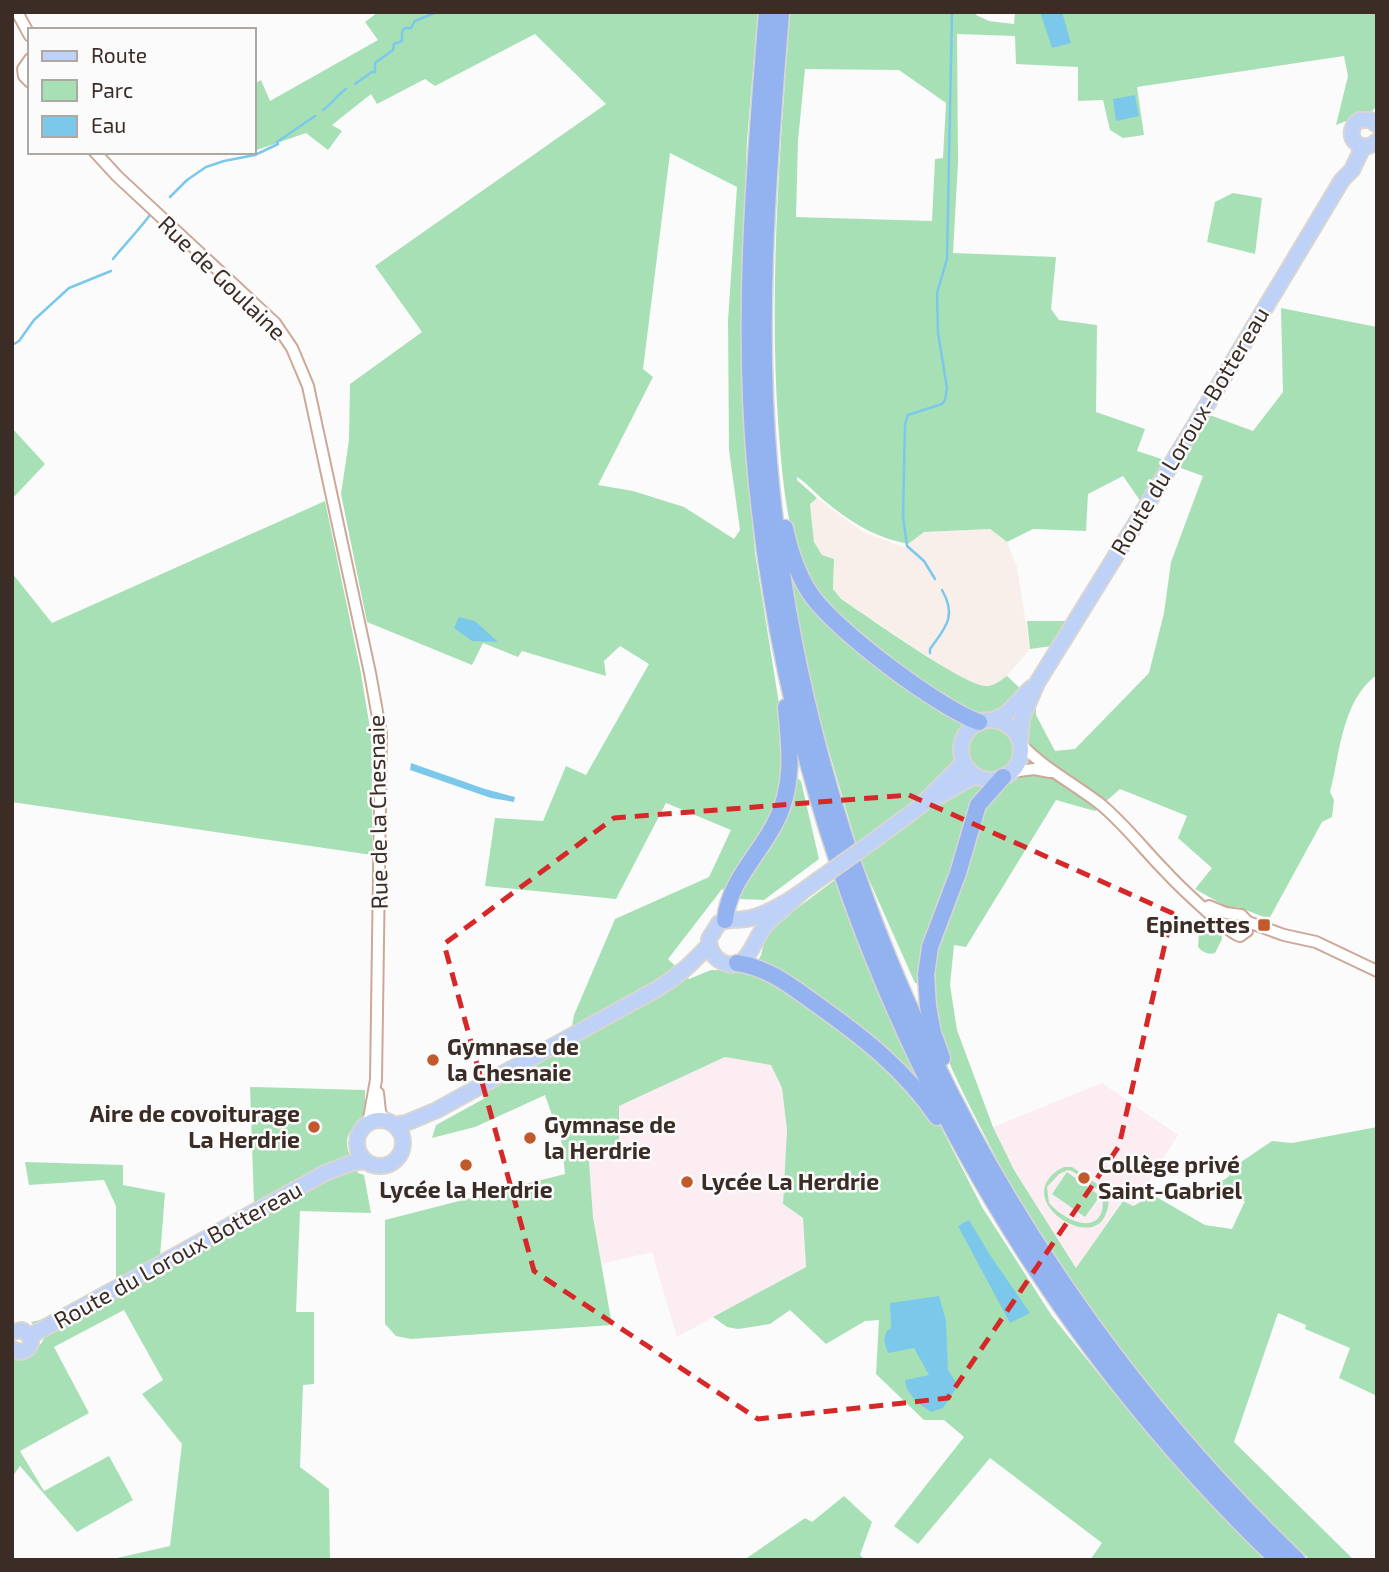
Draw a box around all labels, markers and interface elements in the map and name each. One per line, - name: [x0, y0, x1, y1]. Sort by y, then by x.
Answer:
- legend: [28, 28, 256, 154]
- text: Route: [91, 42, 147, 67]
- text: Parc: [91, 77, 133, 102]
- text: Eau: [91, 112, 126, 137]
- street label: Rue de Goulaine: [153, 209, 292, 345]
- street label: Route du Loroux-Bottereau: [1104, 302, 1274, 559]
- street label: Rue de la Chesnaie: [361, 714, 393, 910]
- place label: Epinettes: [1146, 910, 1250, 938]
- marker: Epinettes: [1256, 917, 1272, 933]
- place label: Gymnase de la Chesnaie: [447, 1032, 579, 1086]
- marker: Gymnase de la Chesnaie: [425, 1052, 441, 1068]
- place label: Aire de covoiturage La Herdrie: [90, 1099, 300, 1153]
- place label: Gymnase de la Herdrie: [544, 1110, 676, 1164]
- marker: Aire de covoiturage La Herdrie: [306, 1119, 322, 1135]
- marker: Gymnase de la Herdrie: [522, 1130, 538, 1146]
- place label: Collège privé Saint-Gabriel: [1098, 1150, 1242, 1204]
- marker: Lycée la Herdrie: [458, 1157, 474, 1173]
- place label: Lycée La Herdrie: [701, 1167, 879, 1195]
- marker: Collège privé Saint-Gabriel: [1076, 1170, 1092, 1186]
- street label: Route du Loroux Bottereau: [49, 1174, 306, 1334]
- marker: Lycée La Herdrie: [679, 1174, 695, 1190]
- place label: Lycée la Herdrie: [379, 1175, 553, 1203]

